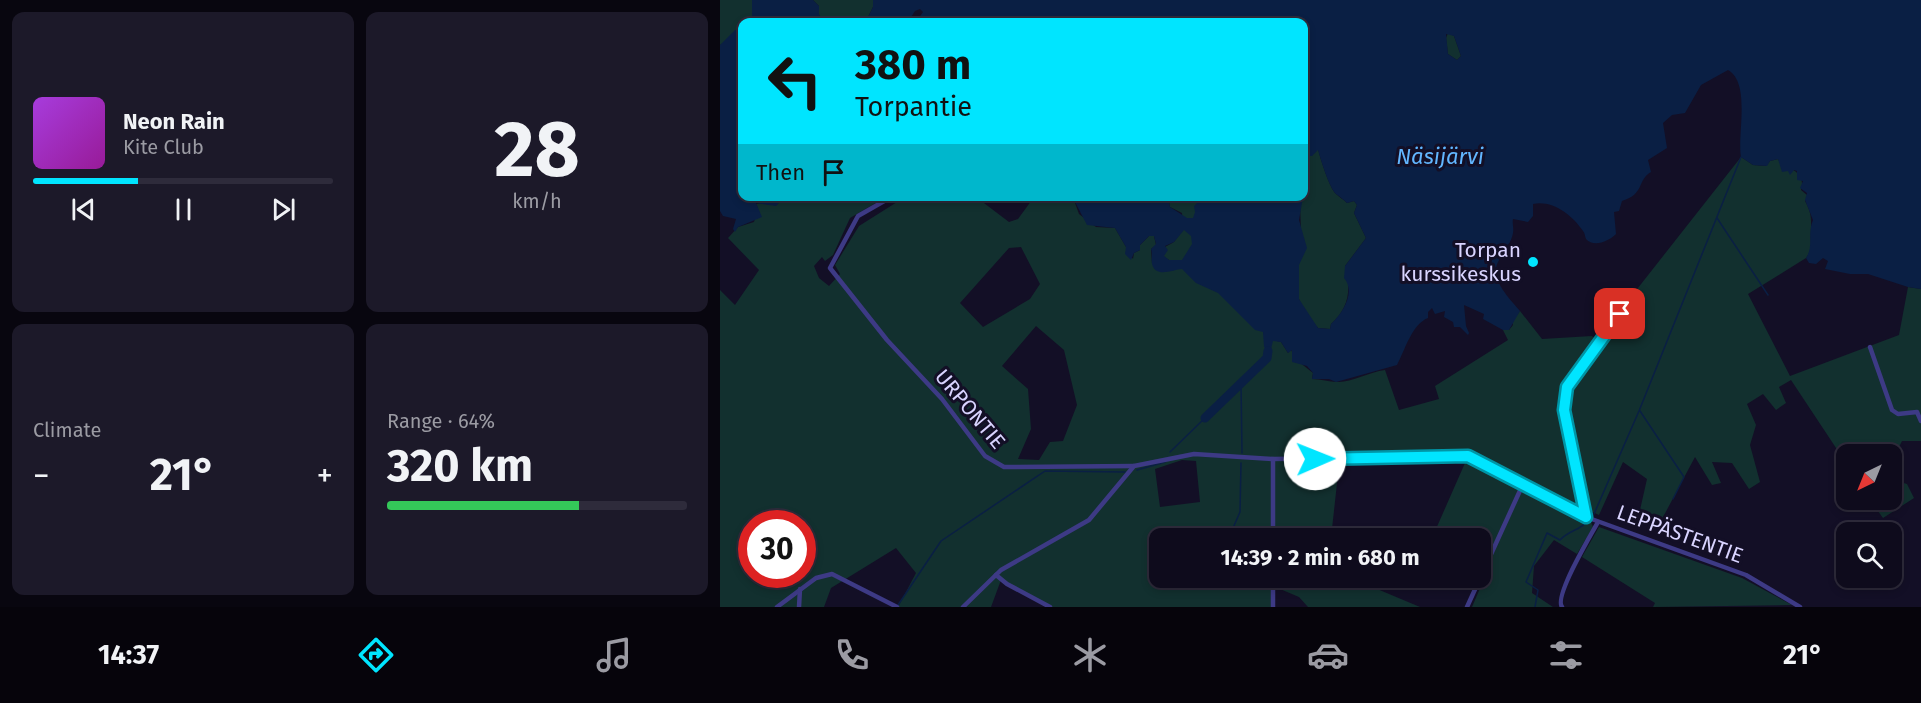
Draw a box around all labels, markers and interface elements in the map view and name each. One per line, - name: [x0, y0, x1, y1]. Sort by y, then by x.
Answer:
- text: 380 m: [855, 40, 971, 90]
- icon: left: [756, 42, 834, 120]
- text: Torpantie: [855, 91, 972, 123]
- text: 28: [494, 103, 580, 197]
- text: Neon Rain: [123, 108, 225, 135]
- text: Kite Club: [123, 135, 204, 159]
- water label: Näsijärvi: [1396, 143, 1484, 170]
- icon: arrive: [817, 156, 850, 189]
- text: Then: [756, 159, 805, 186]
- text: km/h: [512, 189, 562, 213]
- icon: previous: [67, 193, 100, 226]
- icon: pause: [167, 193, 200, 226]
- icon: next: [267, 193, 300, 226]
- place label: Torpan kurssikeskus: [1401, 237, 1521, 287]
- marker: Torpan kurssikeskus: [1526, 255, 1540, 269]
- pin: [1594, 288, 1645, 339]
- icon: arrive: [1603, 297, 1636, 330]
- street label: URPONTIE: [929, 364, 1011, 454]
- text: Range · 64%: [387, 409, 495, 433]
- text: Climate: [33, 418, 101, 442]
- position arrow: [1283, 427, 1347, 491]
- text: 320 km: [387, 439, 533, 493]
- north arrow: [1836, 444, 1902, 510]
- map controls: [1836, 444, 1902, 588]
- text: 21°: [150, 448, 216, 502]
- text: −: [33, 456, 50, 496]
- text: +: [317, 456, 333, 496]
- street label: LEPPÄSTENTIE: [1613, 499, 1747, 569]
- speed limit sign: 30: [738, 510, 816, 588]
- button: search: [1836, 522, 1902, 588]
- text: 14:39 · 2 min · 680 m: [1220, 544, 1420, 571]
- icon: directions: [355, 634, 397, 676]
- icon: music: [593, 634, 635, 676]
- icon: phone: [831, 634, 873, 676]
- icon: climate: [1069, 634, 1111, 676]
- icon: car: [1307, 634, 1349, 676]
- icon: filters: [1545, 634, 1587, 676]
- text: 14:37: [98, 639, 159, 671]
- text: 21°: [1783, 639, 1823, 671]

